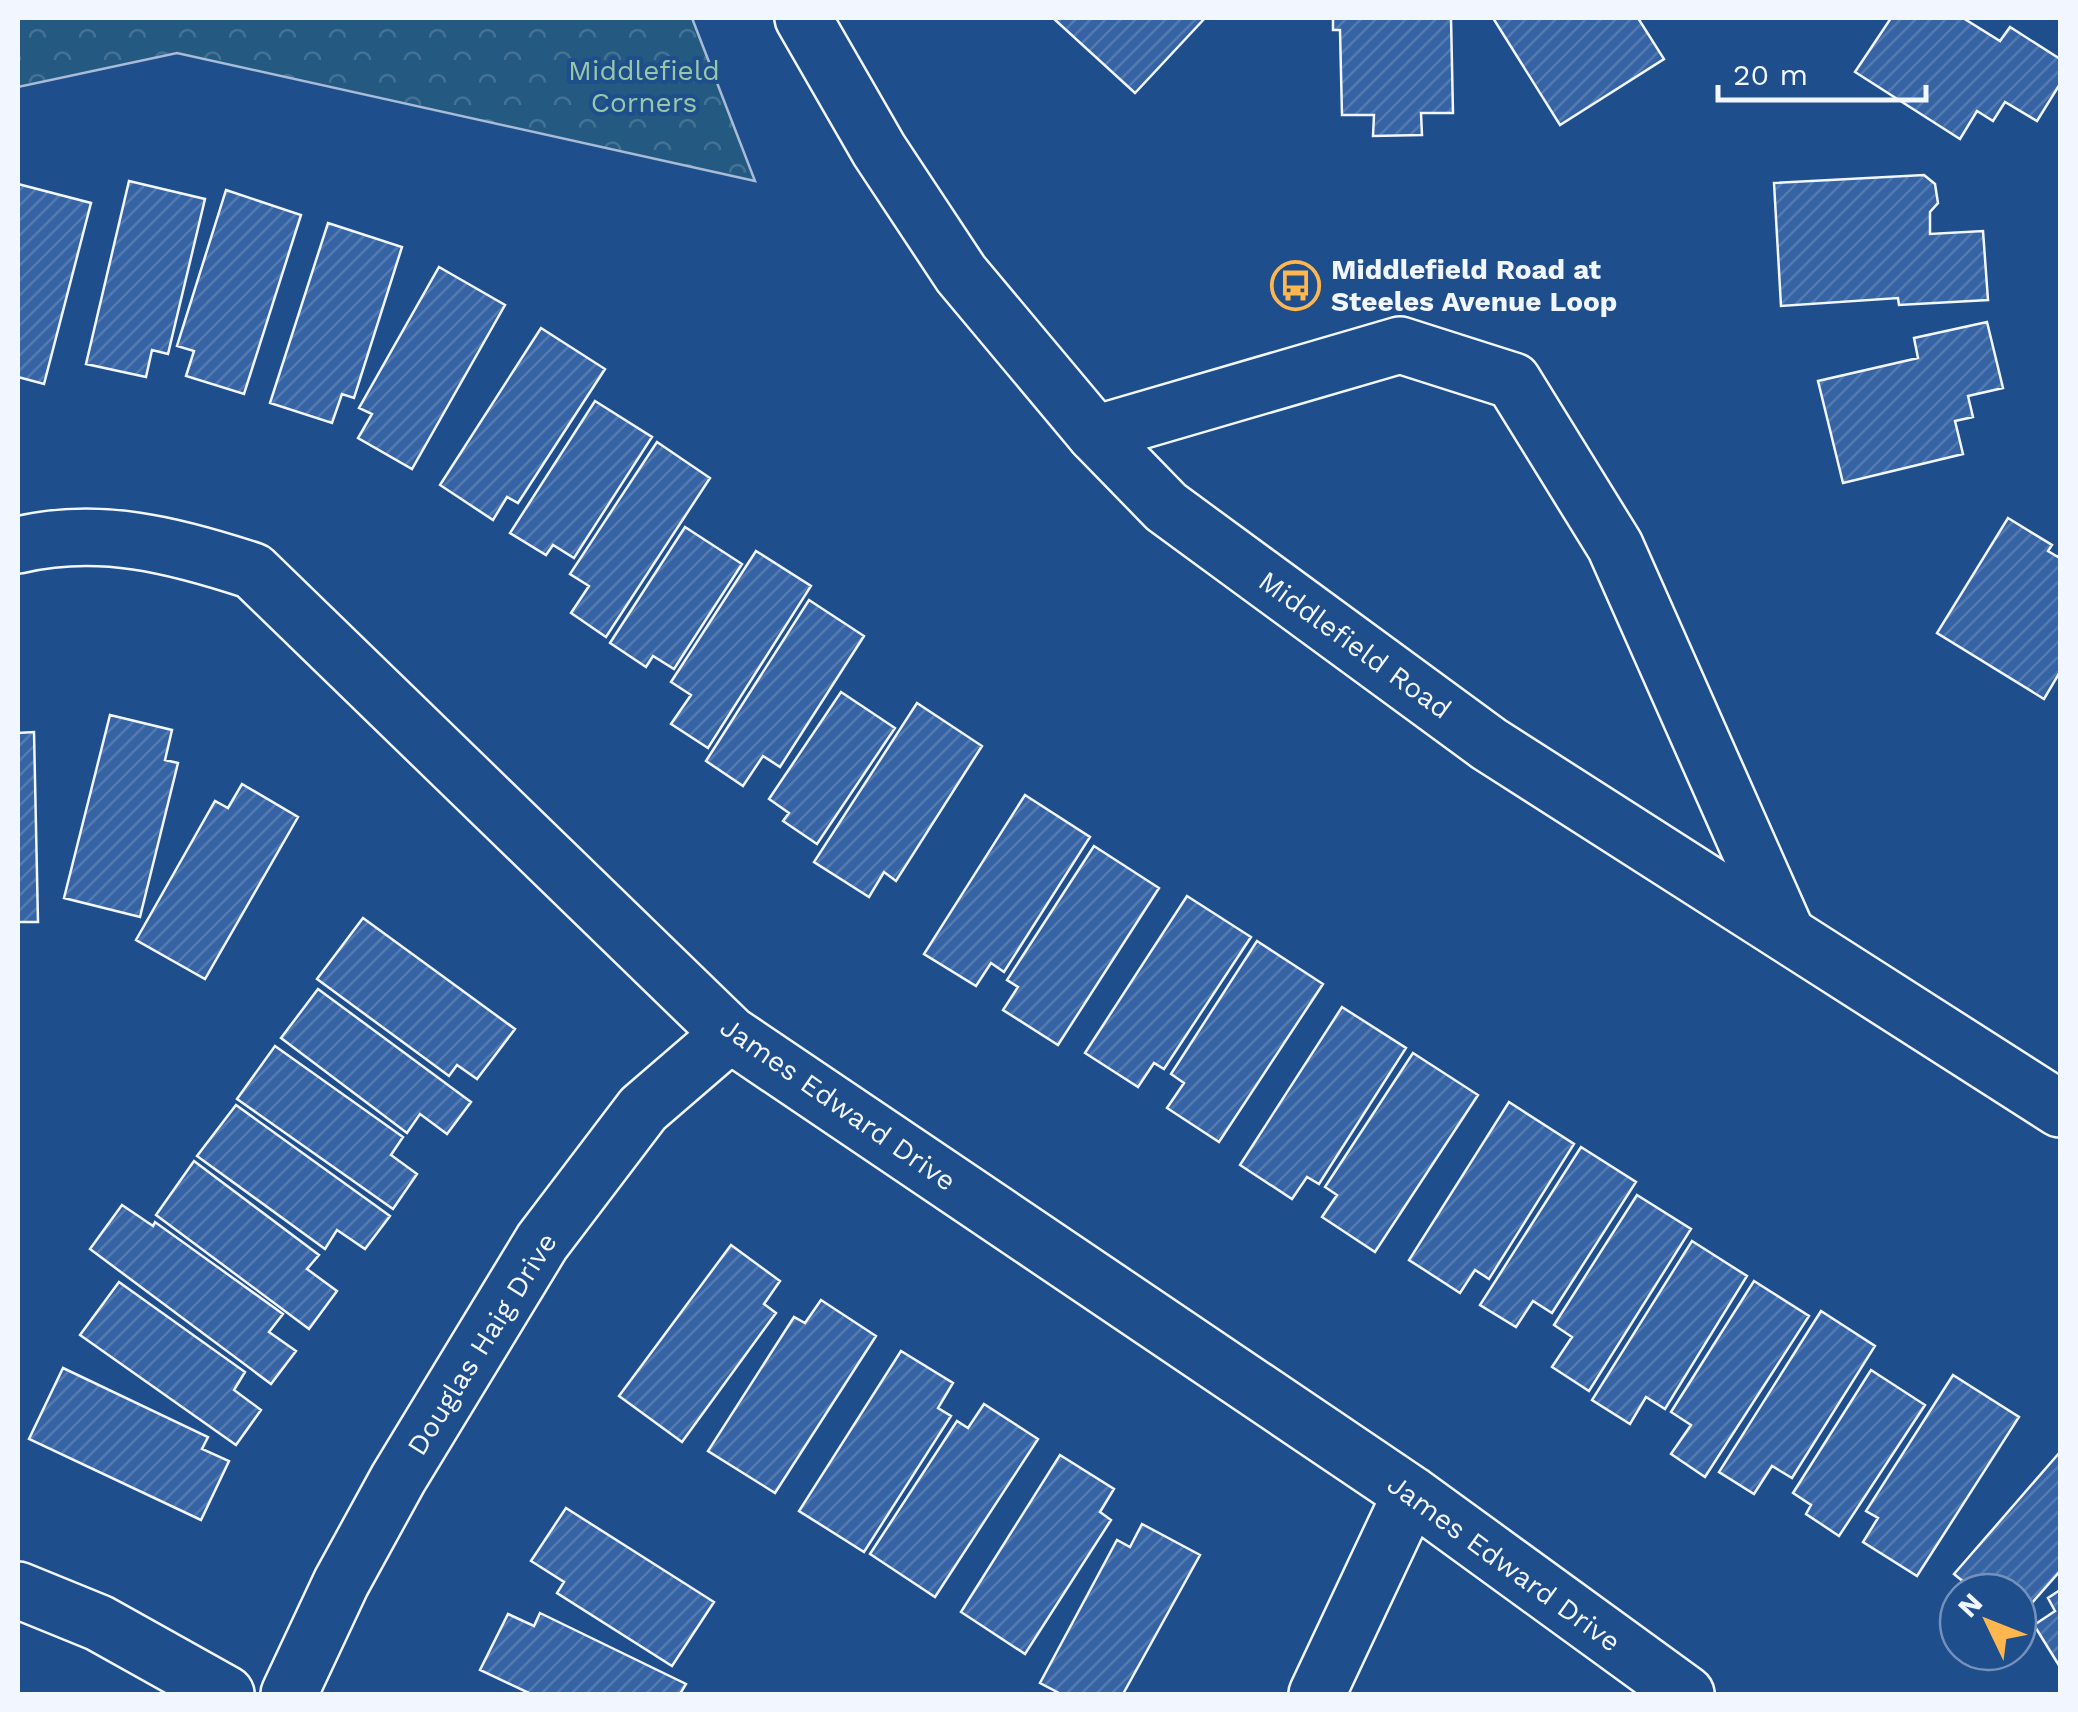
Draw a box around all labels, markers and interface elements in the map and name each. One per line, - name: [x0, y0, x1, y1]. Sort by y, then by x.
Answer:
- scale bar: [1718, 40, 1926, 102]
- park label: Middlefield Corners: [568, 54, 720, 119]
- text: 20 m: [1733, 57, 1808, 92]
- place label: Middlefield Road at Steeles Avenue Loop: [1331, 253, 1617, 318]
- bus stop icon: Middlefield Road at Steeles Avenue Loop: [1270, 259, 1322, 311]
- street label: Middlefield Road: [1252, 564, 1458, 726]
- street label: James Edward Drive: [714, 1010, 962, 1198]
- street label: Douglas Haig Drive: [400, 1227, 564, 1461]
- street label: James Edward Drive: [1381, 1467, 1627, 1659]
- north arrow: [1938, 1572, 2038, 1672]
- text: N: [1951, 1586, 1989, 1624]

